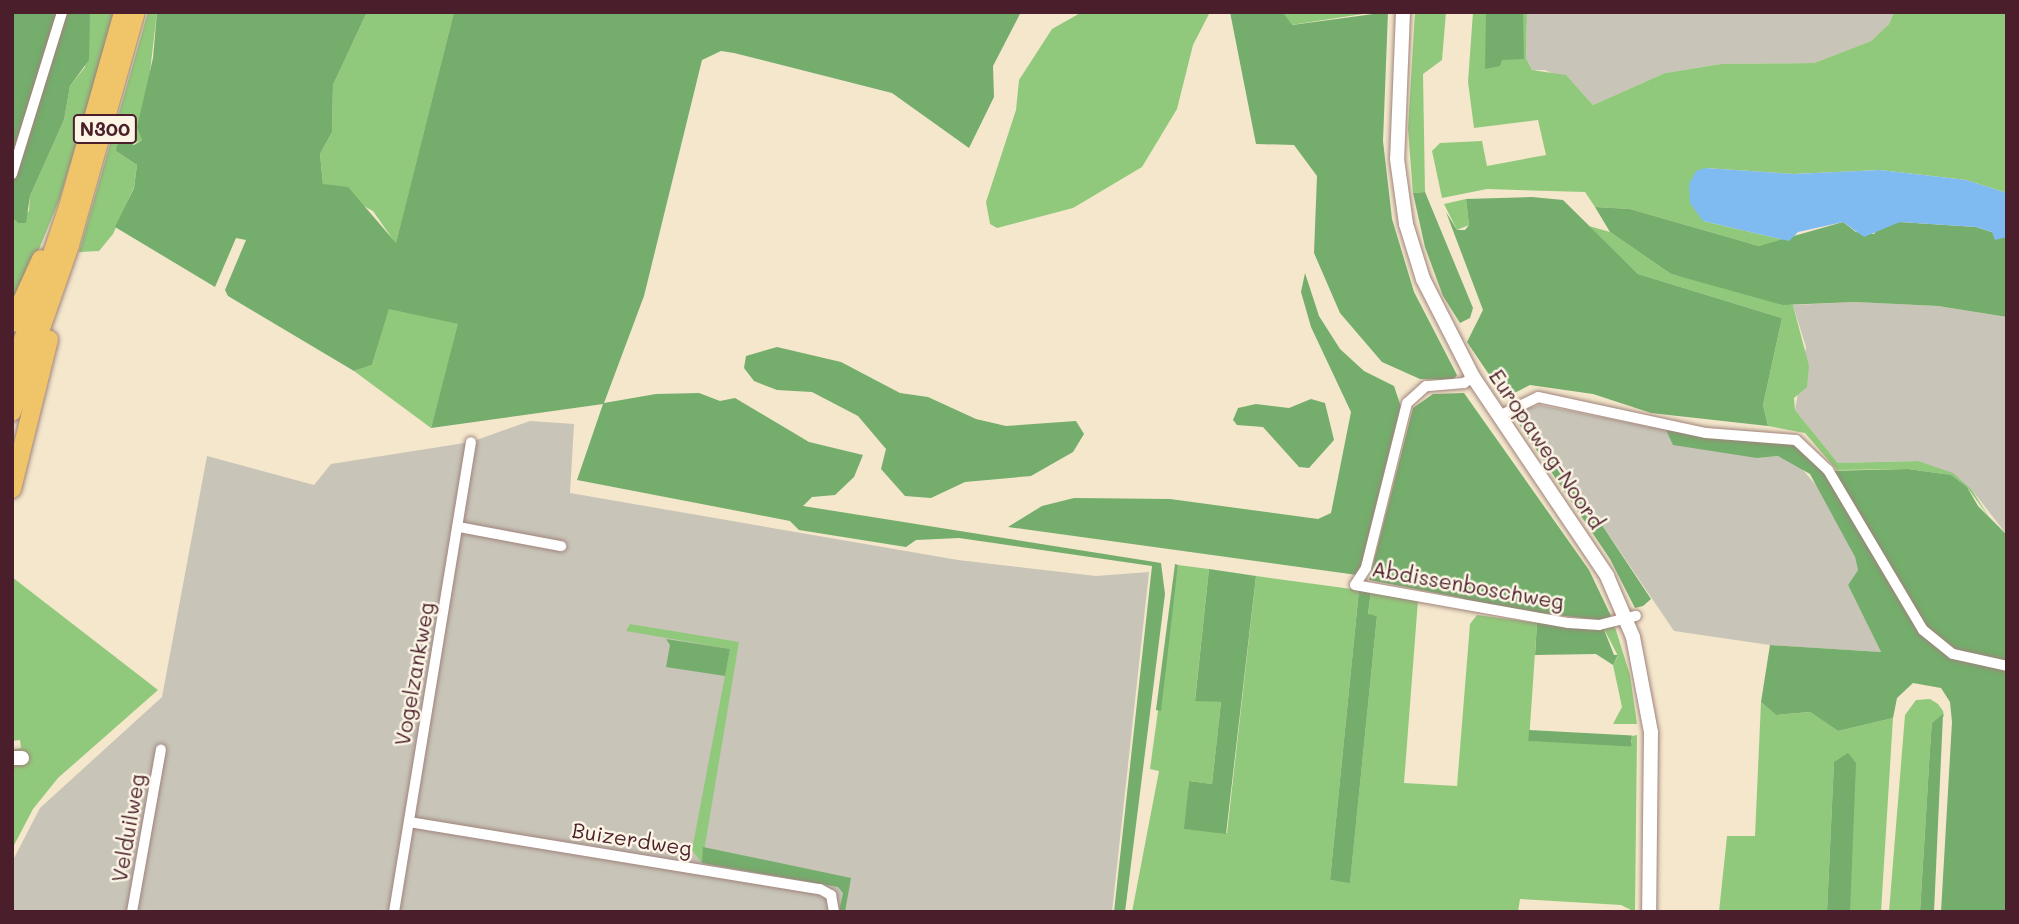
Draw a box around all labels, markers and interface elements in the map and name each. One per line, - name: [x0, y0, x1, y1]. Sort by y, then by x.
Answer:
- road number: N300: [72, 113, 138, 144]
- street label: Europaweg-Noord: [1484, 364, 1610, 534]
- street label: Abdissenboschweg: [1370, 556, 1566, 614]
- street label: Vogelzankweg: [389, 600, 439, 748]
- street label: Velduilweg: [106, 772, 150, 884]
- street label: Buizerdweg: [570, 817, 694, 861]

